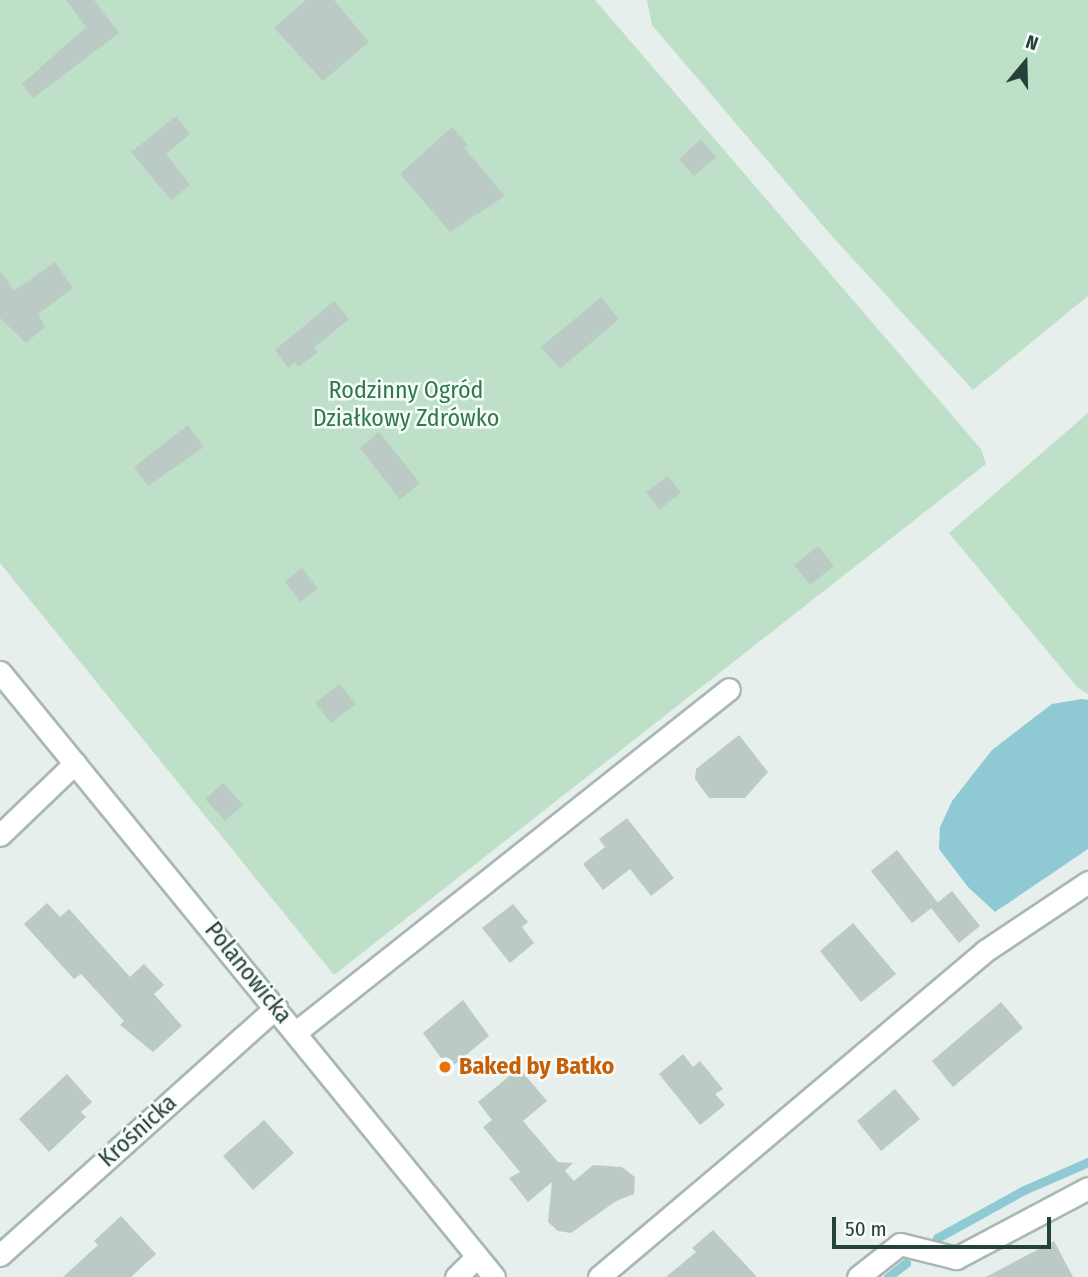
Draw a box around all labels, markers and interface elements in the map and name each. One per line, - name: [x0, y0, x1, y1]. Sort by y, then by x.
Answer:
- north arrow: [990, 28, 1060, 98]
- text: N: [1023, 30, 1041, 55]
- park label: Rodzinny Ogród Działkowy Zdrówko: [313, 377, 499, 433]
- street label: Polanowicka: [198, 916, 298, 1030]
- place label: Baked by Batko: [459, 1053, 614, 1081]
- marker: Baked by Batko: [437, 1059, 453, 1075]
- street label: Krośnicka: [93, 1089, 183, 1173]
- scale bar: [836, 1204, 1055, 1248]
- text: 50 m: [845, 1216, 887, 1242]

